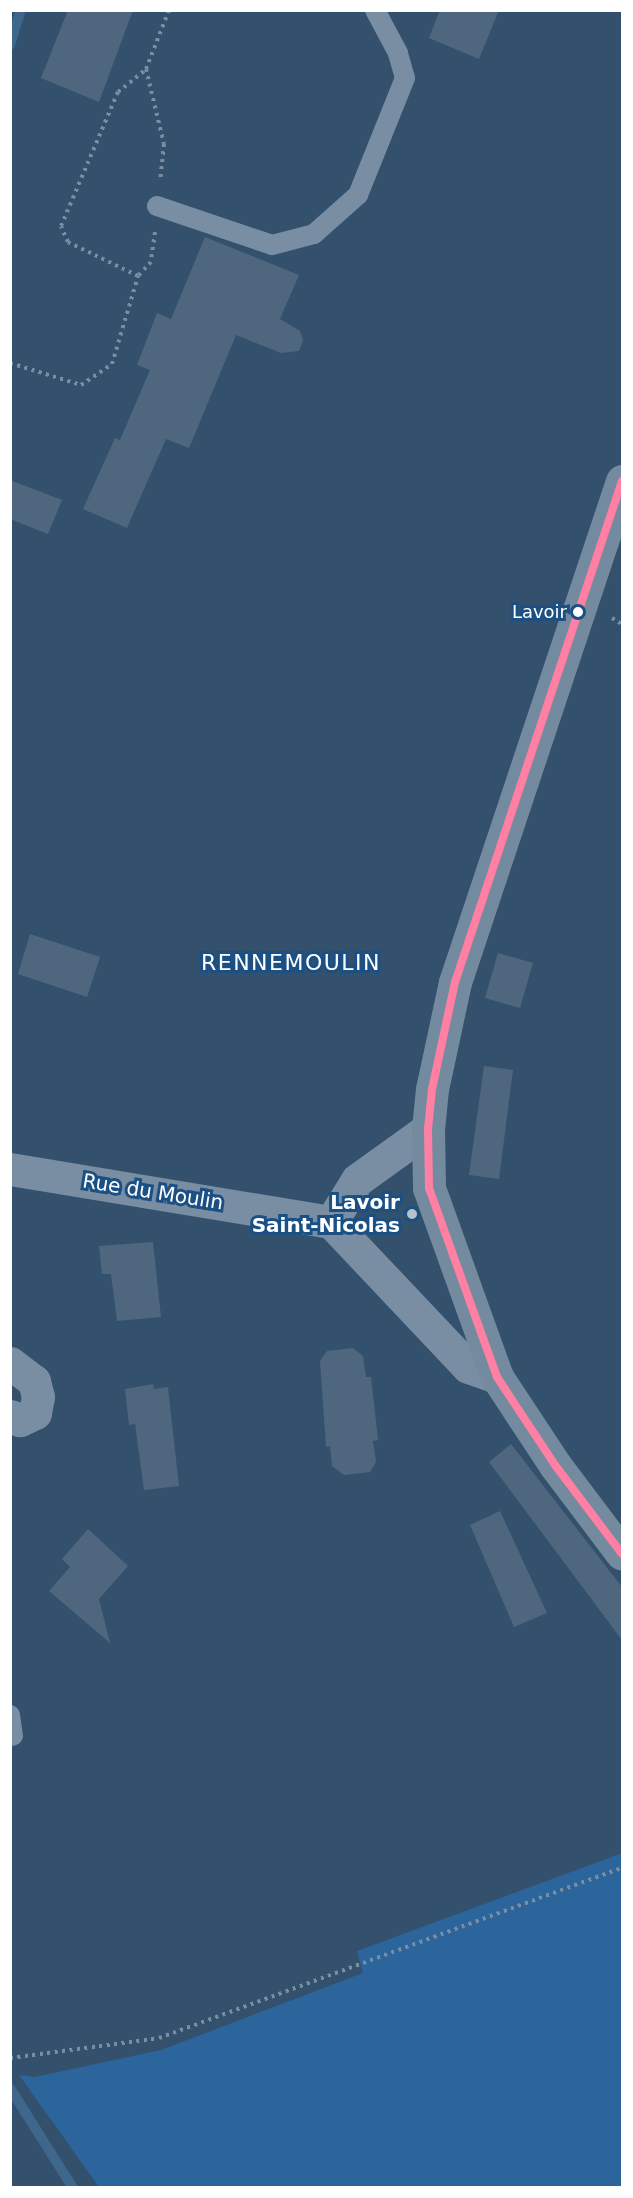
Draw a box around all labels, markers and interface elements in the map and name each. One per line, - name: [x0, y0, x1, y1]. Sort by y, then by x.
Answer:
- place label: Lavoir: [512, 601, 567, 623]
- marker: Lavoir: [572, 606, 584, 618]
- district label: RENNEMOULIN: [201, 950, 381, 976]
- street label: Rue du Moulin: [81, 1169, 225, 1215]
- place label: Lavoir Saint-Nicolas: [252, 1190, 400, 1237]
- marker: Lavoir Saint-Nicolas: [405, 1207, 419, 1221]

